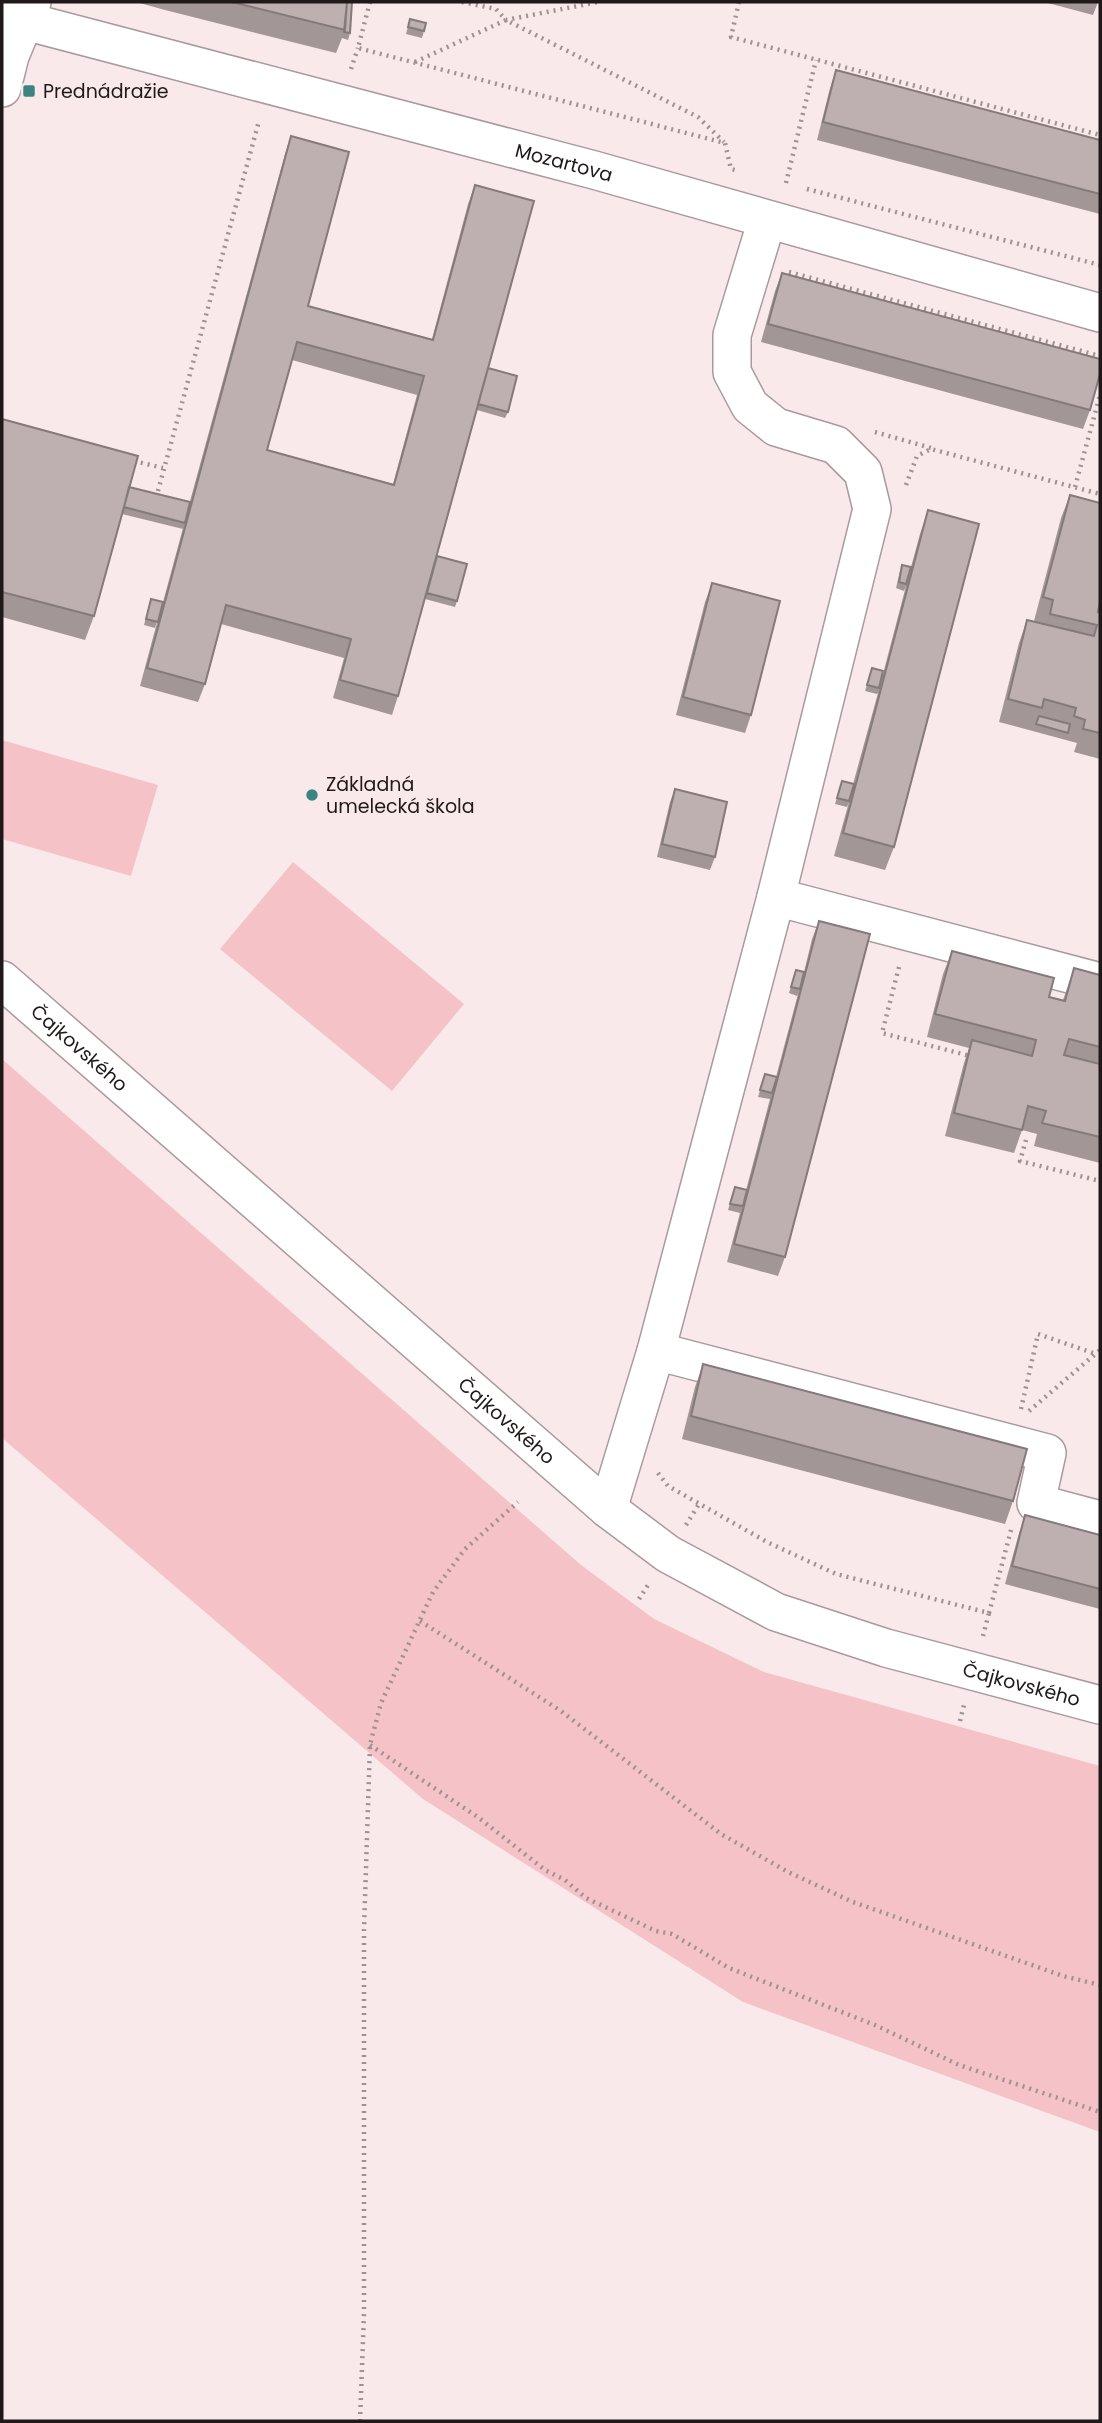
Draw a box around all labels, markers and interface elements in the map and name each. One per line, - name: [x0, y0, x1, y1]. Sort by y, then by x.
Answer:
- place label: Prednádražie: [43, 78, 169, 105]
- marker: Prednádražie: [21, 83, 37, 99]
- street label: Mozartova: [512, 137, 616, 189]
- place label: Základná umelecká škola: [326, 771, 475, 820]
- marker: Základná umelecká škola: [304, 787, 320, 803]
- street label: Čajkovského: [25, 998, 134, 1098]
- street label: Čajkovského: [452, 1371, 561, 1471]
- street label: Čajkovského: [960, 1656, 1083, 1713]

